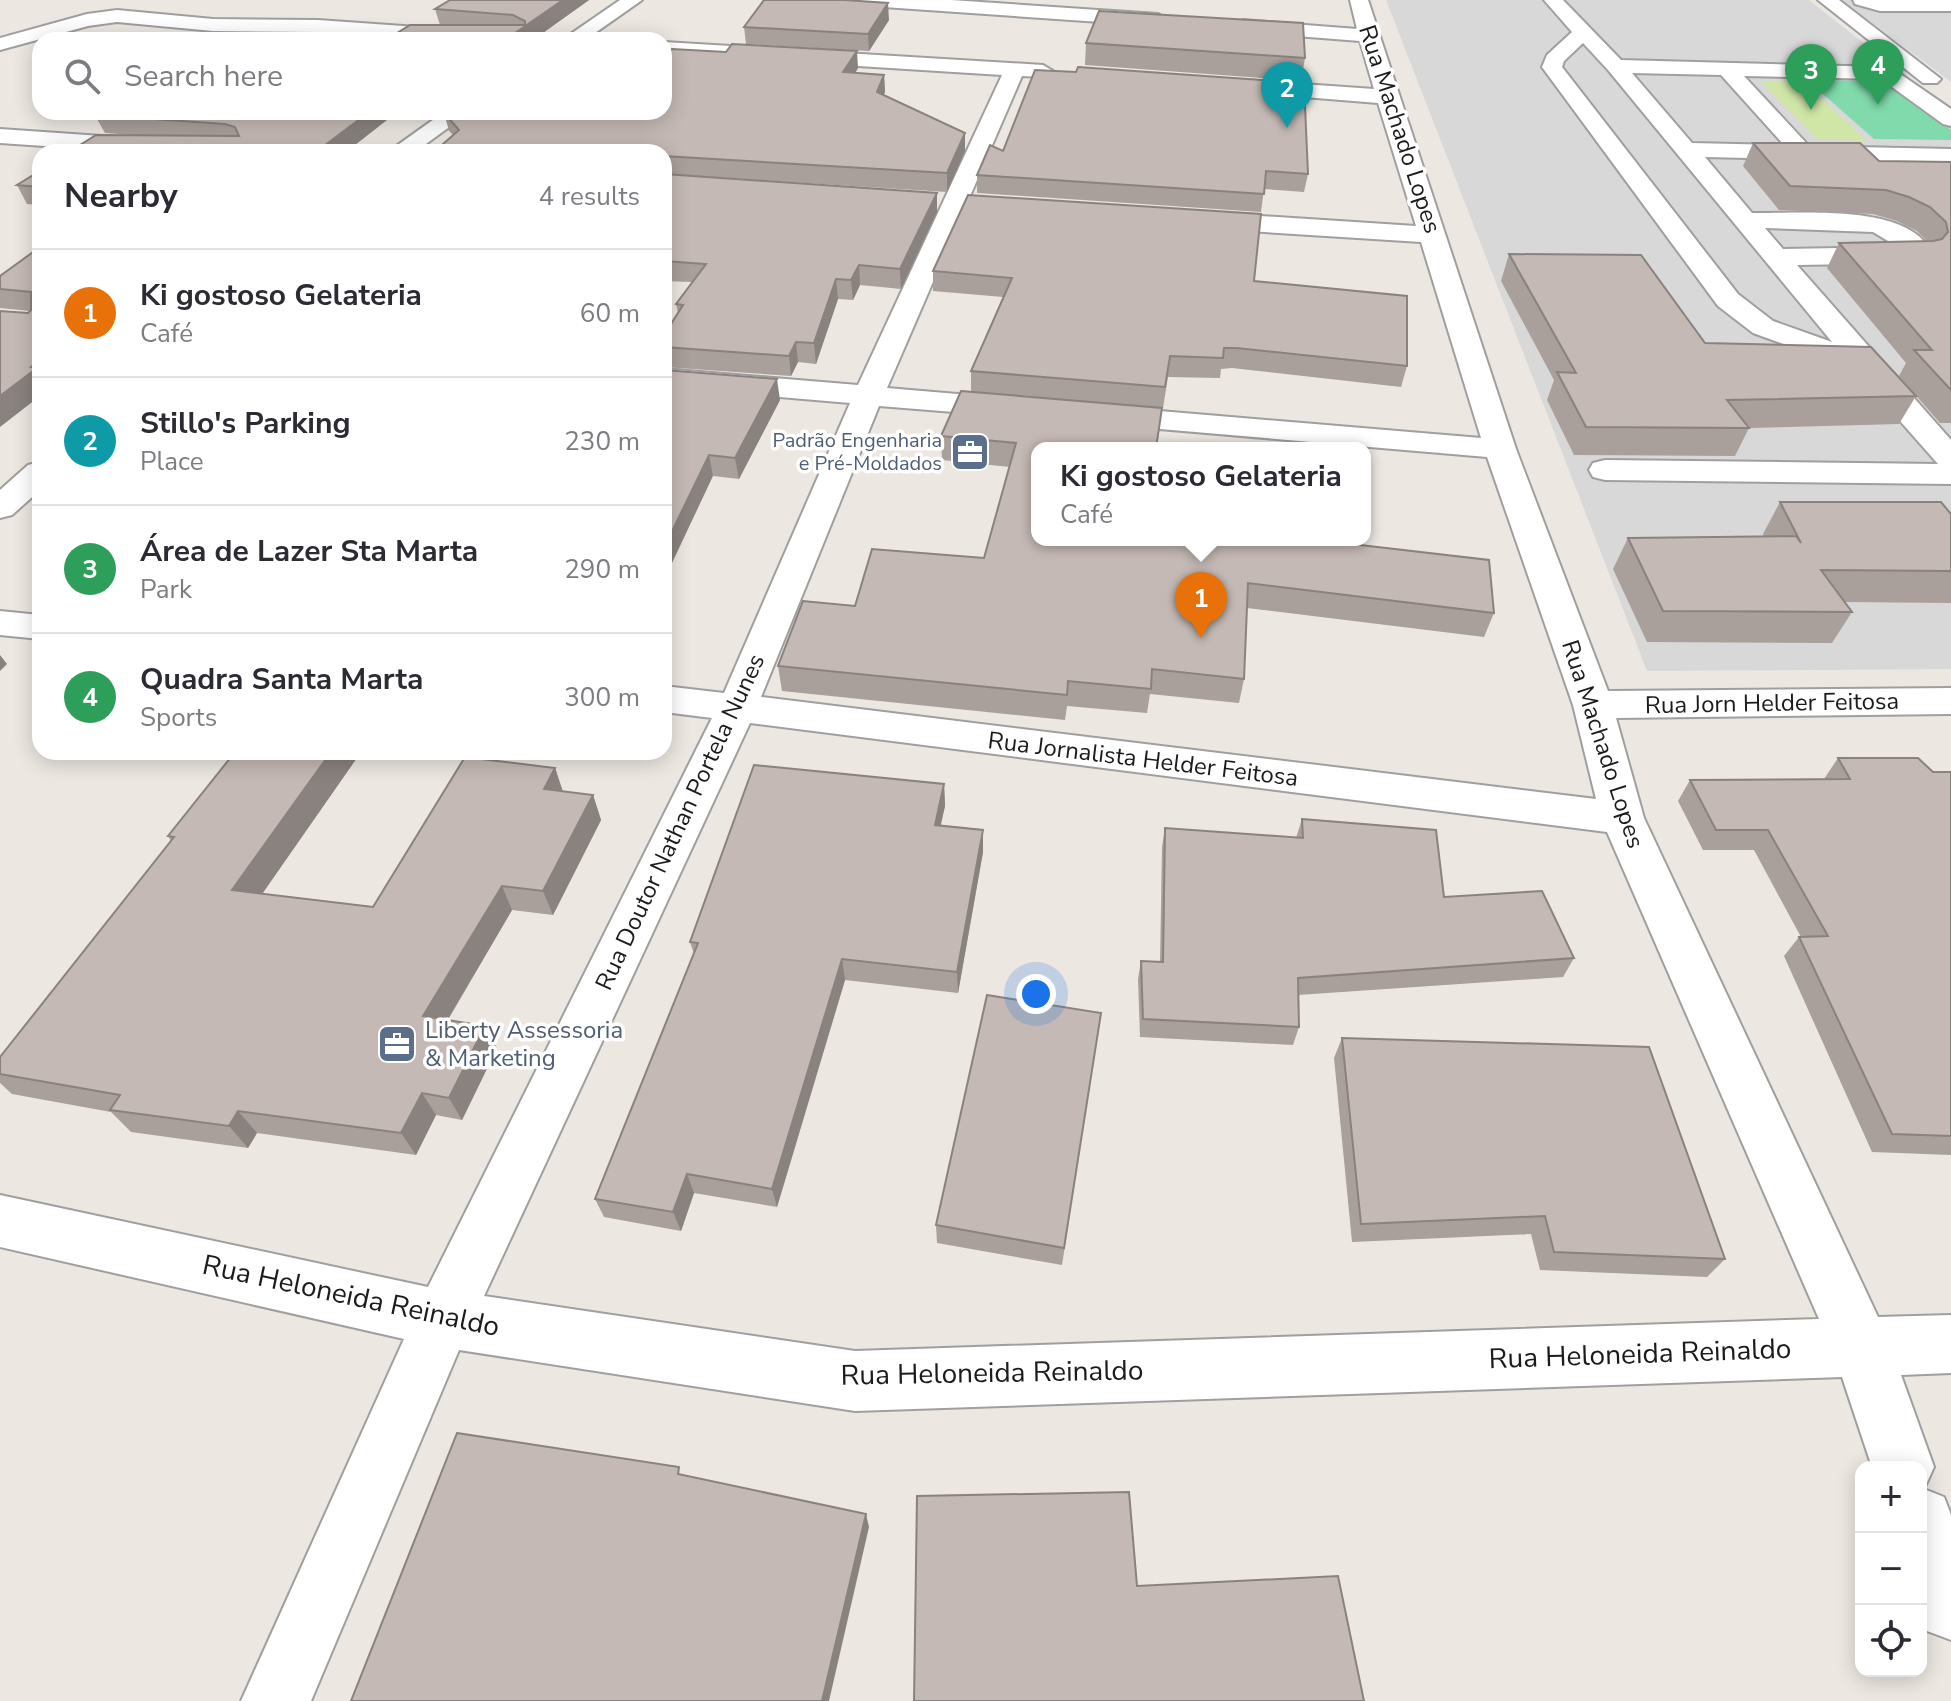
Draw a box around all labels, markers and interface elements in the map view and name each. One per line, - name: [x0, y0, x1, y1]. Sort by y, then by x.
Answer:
- street label: Rua Machado Lopes: [1351, 21, 1449, 237]
- search box: [32, 32, 672, 120]
- pin: 4: [1852, 39, 1904, 105]
- pin: 3: [1785, 44, 1837, 110]
- icon: search: [60, 54, 104, 98]
- text: Search here: [124, 56, 283, 97]
- pin: 2: [1261, 62, 1313, 128]
- text: Nearby: [64, 173, 178, 219]
- text: 4 results: [539, 179, 640, 214]
- text: Ki gostoso Gelateria: [140, 275, 422, 316]
- text: 1: [82, 296, 98, 331]
- text: 60 m: [580, 296, 640, 331]
- text: Café: [140, 316, 193, 351]
- text: Stillo's Parking: [140, 403, 351, 444]
- text: 2: [82, 424, 98, 459]
- text: 230 m: [564, 424, 640, 459]
- place label: Padrão Engenharia e Pré-Moldados: [773, 427, 942, 477]
- office icon: Padrão Engenharia e Pré-Moldados: [949, 431, 991, 473]
- popup: [1031, 442, 1371, 546]
- text: Place: [140, 444, 204, 479]
- text: Ki gostoso Gelateria: [1060, 456, 1342, 497]
- text: Café: [1060, 497, 1113, 532]
- text: Área de Lazer Sta Marta: [140, 531, 478, 572]
- text: 3: [82, 552, 98, 587]
- text: 290 m: [564, 552, 640, 587]
- text: Park: [140, 572, 192, 607]
- pin: 1: [1175, 572, 1227, 638]
- street label: Rua Machado Lopes: [1554, 636, 1652, 852]
- street label: Rua Doutor Nathan Portela Nunes: [588, 649, 772, 995]
- text: Quadra Santa Marta: [140, 659, 423, 700]
- text: 4: [82, 680, 98, 715]
- text: 300 m: [564, 680, 640, 715]
- street label: Rua Jorn Helder Feitosa: [1645, 685, 1899, 721]
- text: Sports: [140, 700, 217, 735]
- street label: Rua Jornalista Helder Feitosa: [986, 724, 1300, 794]
- your location: [1016, 974, 1056, 1014]
- place label: Liberty Assessoria & Marketing: [425, 1014, 623, 1074]
- office icon: Liberty Assessoria & Marketing: [376, 1023, 418, 1065]
- street label: Rua Heloneida Reinaldo: [199, 1246, 503, 1346]
- street label: Rua Heloneida Reinaldo: [1488, 1330, 1792, 1378]
- street label: Rua Heloneida Reinaldo: [840, 1351, 1144, 1395]
- map controls: [1855, 1461, 1927, 1677]
- button: +: [1855, 1461, 1927, 1533]
- button: −: [1855, 1533, 1927, 1605]
- button: locate: [1855, 1605, 1927, 1677]

